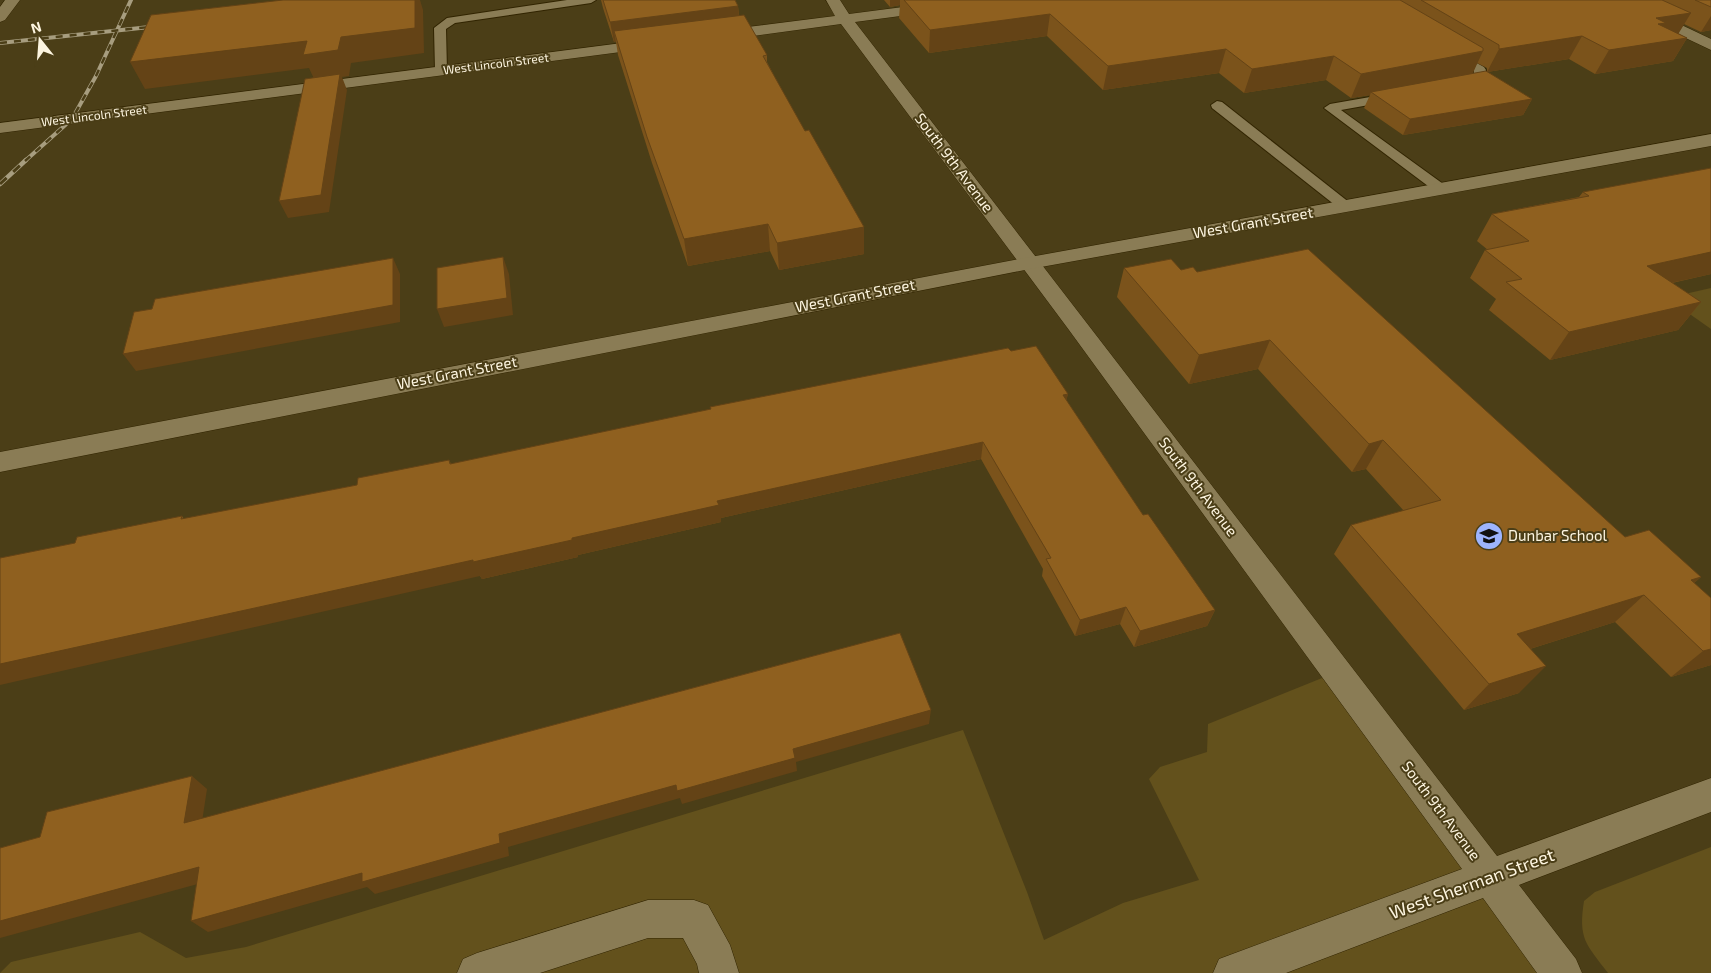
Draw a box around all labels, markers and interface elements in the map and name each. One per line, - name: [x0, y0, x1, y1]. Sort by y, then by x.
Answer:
- north arrow: [15, 15, 65, 65]
- text: N: [29, 17, 43, 37]
- street label: West Lincoln Street: [442, 50, 550, 76]
- street label: West Lincoln Street: [40, 102, 148, 128]
- street label: South 9th Avenue: [912, 109, 998, 216]
- street label: West Grant Street: [1191, 203, 1315, 241]
- street label: West Grant Street: [793, 275, 917, 315]
- street label: West Grant Street: [395, 352, 519, 392]
- street label: South 9th Avenue: [1156, 433, 1242, 540]
- school or university icon: Dunbar School: [1474, 521, 1504, 551]
- place label: Dunbar School: [1508, 526, 1608, 544]
- street label: South 9th Avenue: [1399, 757, 1485, 864]
- street label: West Sherman Street: [1386, 843, 1557, 923]

